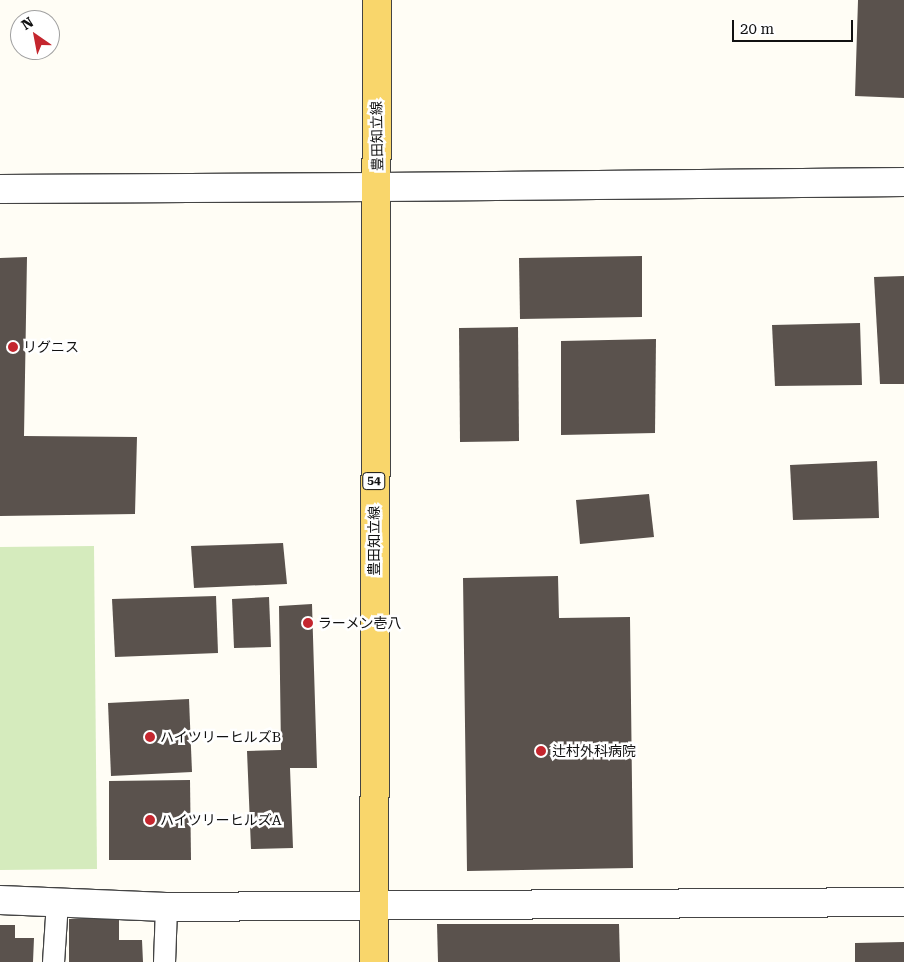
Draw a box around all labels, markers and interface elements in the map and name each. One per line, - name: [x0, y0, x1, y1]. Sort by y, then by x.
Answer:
- north arrow: [10, 10, 60, 60]
- scale bar: [734, 10, 855, 42]
- text: N: [18, 14, 36, 33]
- text: 20 m: [740, 20, 774, 38]
- street label: 豊田知立線: [368, 101, 386, 171]
- place label: リグニス: [23, 339, 79, 355]
- marker: リグニス: [7, 341, 19, 353]
- road number: 54: [362, 472, 386, 491]
- street label: 豊田知立線: [366, 506, 382, 576]
- place label: ラーメン壱八: [318, 615, 402, 631]
- marker: ラーメン壱八: [302, 617, 314, 629]
- place label: ハイツリーヒルズB: [160, 729, 281, 745]
- marker: ハイツリーヒルズB: [144, 731, 156, 743]
- place label: 辻村外科病院: [552, 743, 636, 759]
- marker: 辻村外科病院: [534, 744, 548, 758]
- place label: ハイツリーヒルズA: [160, 812, 282, 828]
- marker: ハイツリーヒルズA: [144, 814, 156, 826]

